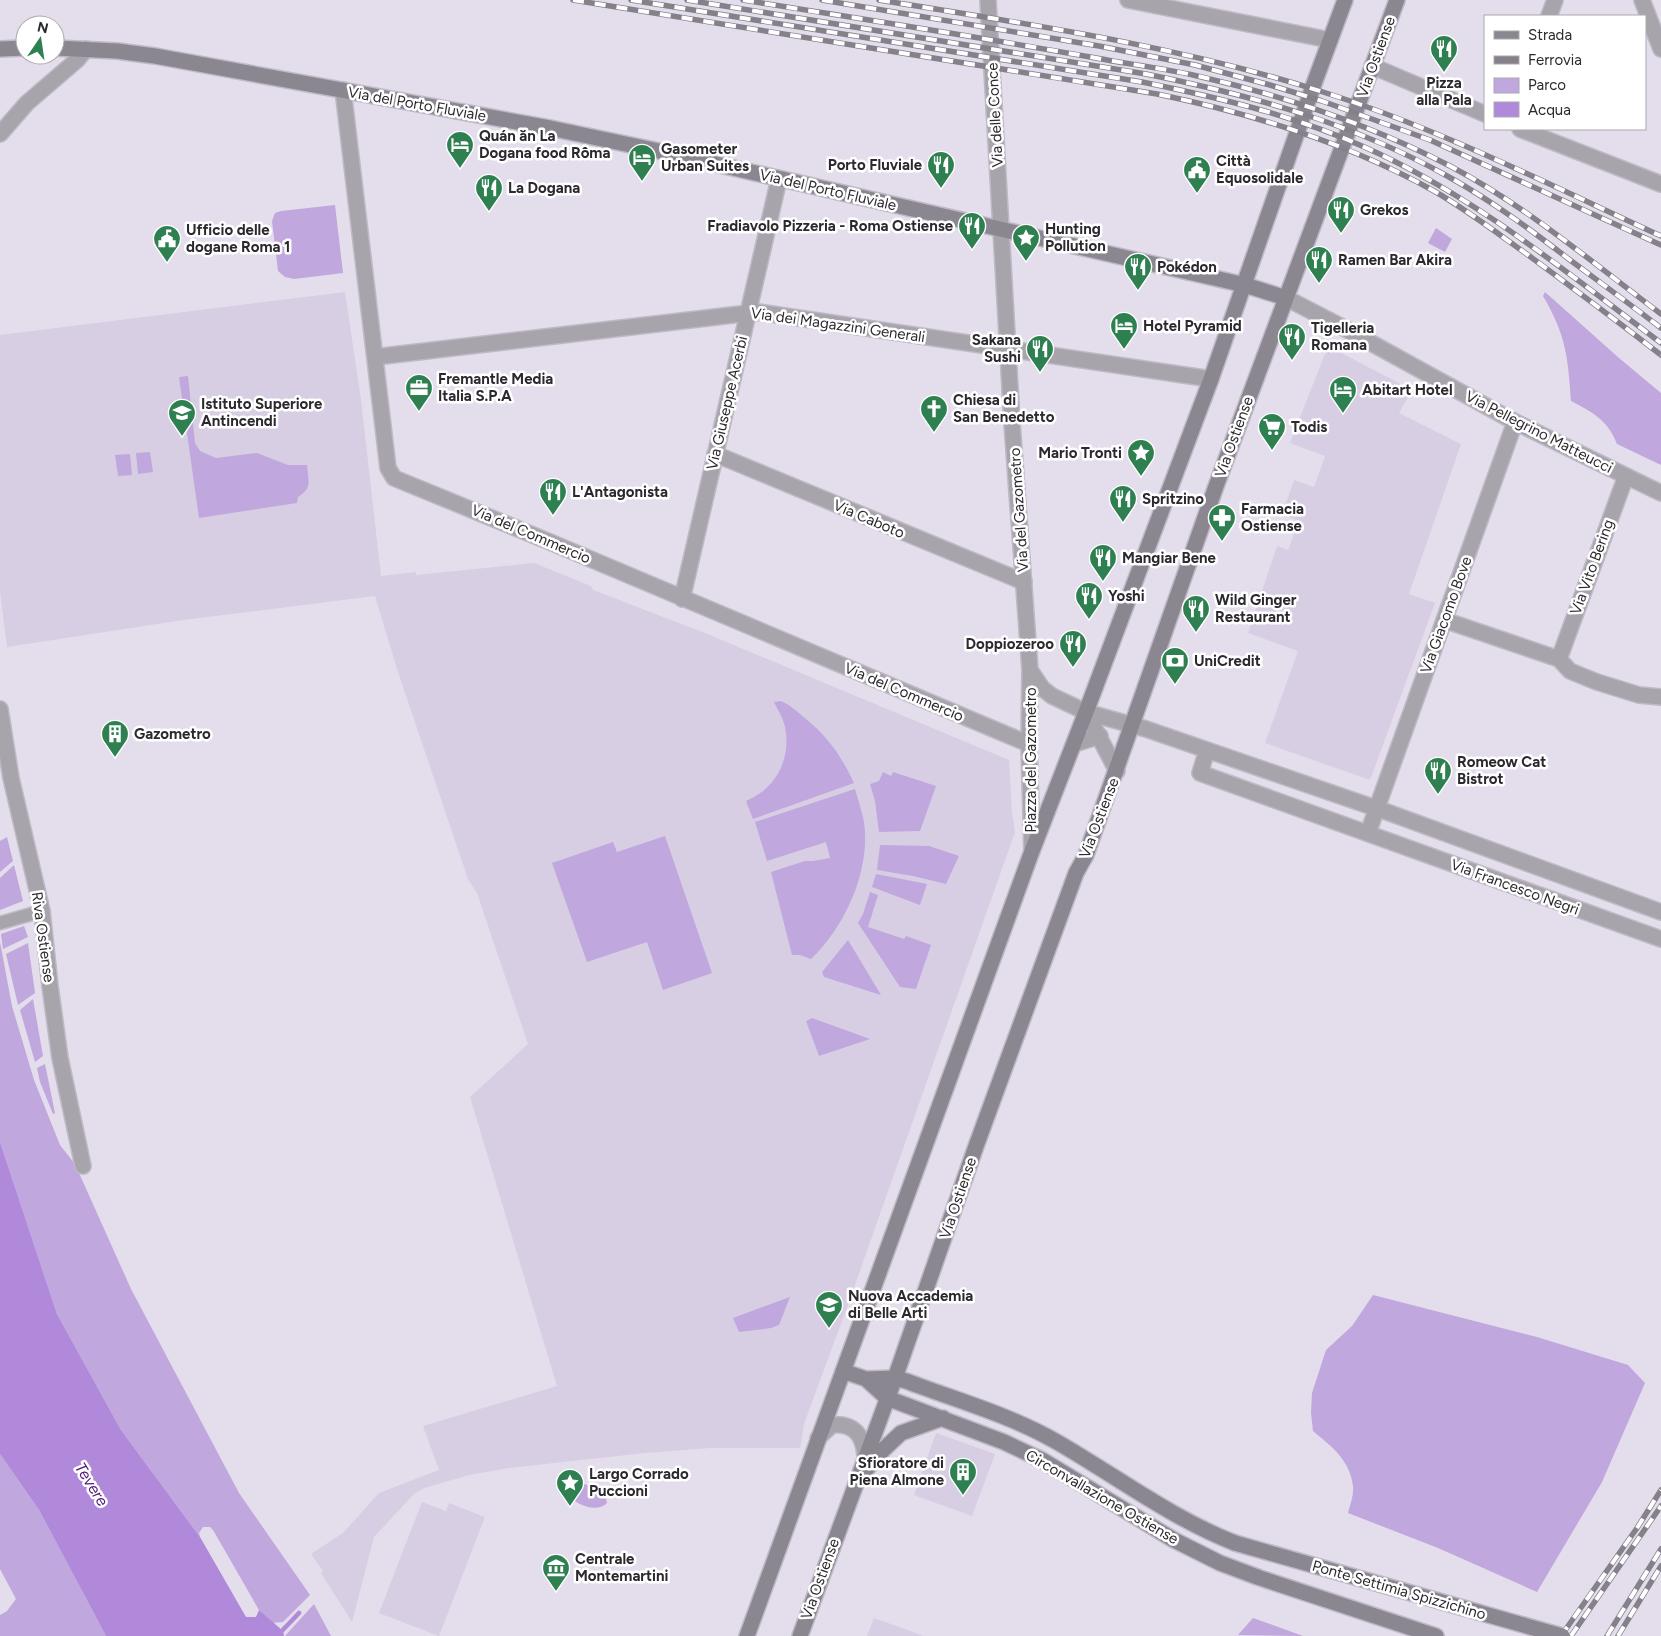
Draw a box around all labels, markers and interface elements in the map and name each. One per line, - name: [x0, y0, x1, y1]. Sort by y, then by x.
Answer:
- street label: Via Ostiense: [1353, 14, 1399, 100]
- north arrow: [15, 15, 65, 65]
- legend: [1484, 15, 1646, 130]
- text: N: [36, 18, 50, 37]
- text: Strada: [1528, 26, 1572, 44]
- restaurant icon: Pizza alla Pala: [1429, 34, 1459, 73]
- text: Ferrovia: [1528, 51, 1582, 69]
- street label: Via delle Conce: [983, 62, 1007, 168]
- place label: Pizza alla Pala: [1416, 74, 1472, 109]
- text: Parco: [1528, 76, 1566, 94]
- street label: Via del Porto Fluviale: [347, 83, 487, 125]
- text: Acqua: [1528, 101, 1571, 119]
- place label: Quán ăn La Dogana food Rôma: [479, 127, 610, 162]
- hotel icon: Quán ăn La Dogana food Rôma: [445, 130, 475, 169]
- place label: Gasometer Urban Suites: [661, 140, 749, 175]
- hotel icon: Gasometer Urban Suites: [627, 143, 657, 182]
- restaurant icon: Porto Fluviale: [926, 150, 956, 189]
- place label: Città Equosolidale: [1216, 152, 1304, 187]
- public building icon: Città Equosolidale: [1182, 155, 1212, 194]
- place label: Porto Fluviale: [828, 156, 923, 174]
- street label: Via del Porto Fluviale: [758, 166, 898, 214]
- restaurant icon: La Dogana: [474, 173, 504, 212]
- place label: La Dogana: [508, 179, 580, 197]
- restaurant icon: Grekos: [1326, 195, 1356, 234]
- place label: Grekos: [1360, 201, 1409, 219]
- restaurant icon: Fradiavolo Pizzeria - Roma Ostiense: [957, 211, 987, 250]
- place label: Fradiavolo Pizzeria - Roma Ostiense: [707, 217, 954, 235]
- place label: Hunting Pollution: [1045, 220, 1106, 255]
- place label: Ufficio delle dogane Roma 1: [186, 221, 290, 256]
- place icon: Hunting Pollution: [1011, 223, 1041, 262]
- public building icon: Ufficio delle dogane Roma 1: [152, 224, 182, 263]
- restaurant icon: Ramen Bar Akira: [1304, 245, 1334, 284]
- place label: Ramen Bar Akira: [1338, 251, 1452, 269]
- restaurant icon: Pokédon: [1123, 252, 1153, 291]
- place label: Pokédon: [1157, 258, 1217, 276]
- street label: Via dei Magazzini Generali: [750, 304, 926, 346]
- hotel icon: Hotel Pyramid: [1109, 311, 1139, 350]
- place label: Hotel Pyramid: [1143, 317, 1242, 335]
- place label: Tigelleria Romana: [1311, 319, 1374, 354]
- restaurant icon: Tigelleria Romana: [1277, 322, 1307, 361]
- place label: Sakana Sushi: [972, 331, 1021, 366]
- street label: Via Giuseppe Acerbi: [703, 334, 751, 472]
- restaurant icon: Sakana Sushi: [1025, 334, 1055, 373]
- place label: Fremantle Media Italia S.P.A: [438, 370, 553, 405]
- office icon: Fremantle Media Italia S.P.A: [404, 373, 434, 412]
- hotel icon: Abitart Hotel: [1328, 375, 1358, 414]
- place label: Abitart Hotel: [1362, 381, 1453, 399]
- street label: Via Pellegrino Matteucci: [1462, 387, 1616, 477]
- place label: Chiesa di San Benedetto: [953, 391, 1055, 426]
- church icon: Chiesa di San Benedetto: [919, 394, 949, 433]
- street label: Via Ostiense: [1211, 394, 1257, 480]
- place label: Istituto Superiore Antincendi: [201, 395, 323, 430]
- school or university icon: Istituto Superiore Antincendi: [167, 398, 197, 437]
- supermarket icon: Todis: [1257, 412, 1287, 451]
- place label: Todis: [1291, 418, 1327, 436]
- place icon: Mario Tronti: [1126, 438, 1156, 477]
- place label: Mario Tronti: [1038, 444, 1122, 462]
- street label: Via del Gazometro: [1006, 447, 1032, 573]
- restaurant icon: L'Antagonista: [538, 477, 568, 516]
- place label: L'Antagonista: [572, 483, 668, 501]
- restaurant icon: Spritzino: [1108, 484, 1138, 523]
- place label: Spritzino: [1142, 490, 1204, 508]
- street label: Via Caboto: [831, 496, 908, 542]
- place label: Farmacia Ostiense: [1241, 500, 1304, 535]
- street label: Via del Commercio: [469, 501, 594, 567]
- pharmacy icon: Farmacia Ostiense: [1207, 503, 1237, 542]
- street label: Via Vito Bering: [1566, 517, 1618, 617]
- restaurant icon: Mangiar Bene: [1088, 543, 1118, 582]
- place label: Mangiar Bene: [1122, 549, 1217, 567]
- street label: Via Giacomo Bove: [1416, 554, 1476, 676]
- restaurant icon: Yoshi: [1074, 581, 1104, 620]
- place label: Yoshi: [1108, 587, 1145, 605]
- place label: Wild Ginger Restaurant: [1215, 591, 1297, 626]
- restaurant icon: Wild Ginger Restaurant: [1181, 594, 1211, 633]
- restaurant icon: Doppiozeroo: [1058, 629, 1088, 668]
- place label: Doppiozeroo: [966, 635, 1054, 653]
- bank icon: UniCredit: [1160, 646, 1190, 685]
- place label: UniCredit: [1194, 652, 1261, 670]
- street label: Via del Commercio: [842, 659, 967, 725]
- street label: Piazza del Gazometro: [1022, 687, 1040, 833]
- building icon: Gazometro: [100, 719, 130, 758]
- place label: Gazometro: [134, 725, 211, 743]
- place label: Romeow Cat Bistrot: [1457, 753, 1546, 788]
- restaurant icon: Romeow Cat Bistrot: [1423, 756, 1453, 795]
- street label: Via Ostiense: [1075, 775, 1123, 861]
- street label: Via Francesco Negri: [1448, 855, 1582, 919]
- street label: Riva Ostiense: [28, 891, 58, 983]
- street label: Via Ostiense: [936, 1155, 980, 1241]
- place label: Nuova Accademia di Belle Arti: [848, 1287, 973, 1322]
- school or university icon: Nuova Accademia di Belle Arti: [814, 1290, 844, 1329]
- street label: Circonvallazione Ostiense: [1022, 1446, 1182, 1548]
- place label: Sfioratore di Piena Almone: [850, 1454, 945, 1489]
- building icon: Sfioratore di Piena Almone: [948, 1457, 978, 1496]
- water label: Tevere: [71, 1459, 112, 1510]
- place label: Largo Corrado Puccioni: [589, 1465, 689, 1500]
- place icon: Largo Corrado Puccioni: [555, 1468, 585, 1507]
- street label: Via Ostiense: [797, 1536, 843, 1622]
- place label: Centrale Montemartini: [575, 1550, 669, 1585]
- museum icon: Centrale Montemartini: [541, 1553, 571, 1592]
- street label: Ponte Settimia Spizzichino: [1310, 1557, 1488, 1624]

